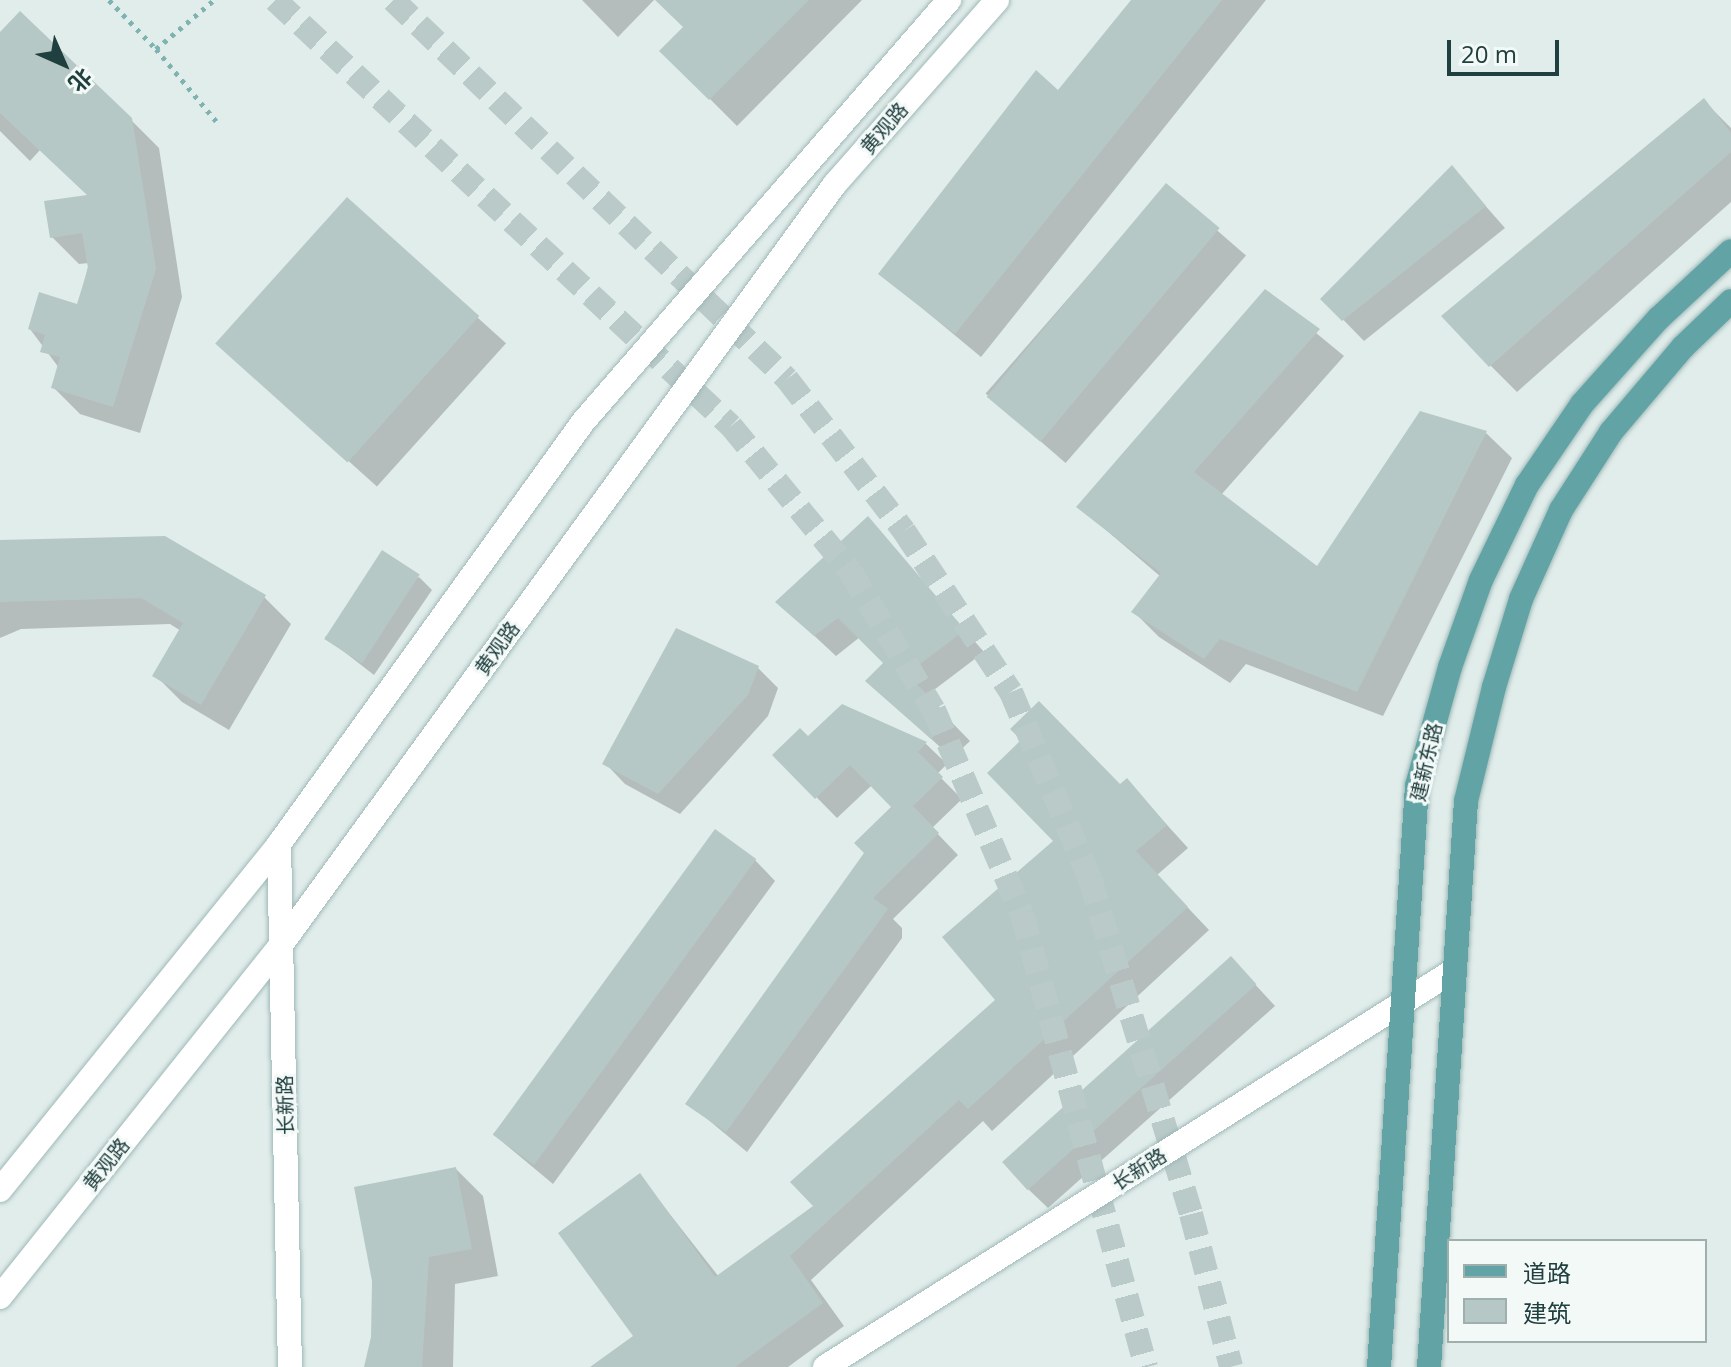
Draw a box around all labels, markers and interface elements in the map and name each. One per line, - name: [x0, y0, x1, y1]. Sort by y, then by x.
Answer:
- north arrow: [24, 24, 104, 104]
- scale bar: [1451, 24, 1563, 74]
- text: 20 m: [1461, 37, 1517, 70]
- text: 北: [63, 63, 99, 99]
- street label: 黄观路: [855, 97, 913, 159]
- street label: 黄观路: [470, 617, 524, 679]
- street label: 建新东路: [1405, 720, 1447, 804]
- street label: 长新路: [272, 1075, 298, 1135]
- street label: 黄观路: [78, 1133, 134, 1195]
- street label: 长新路: [1107, 1143, 1171, 1195]
- legend: [1447, 1239, 1707, 1343]
- text: 道路: [1523, 1256, 1571, 1289]
- text: 建筑: [1523, 1296, 1571, 1329]

